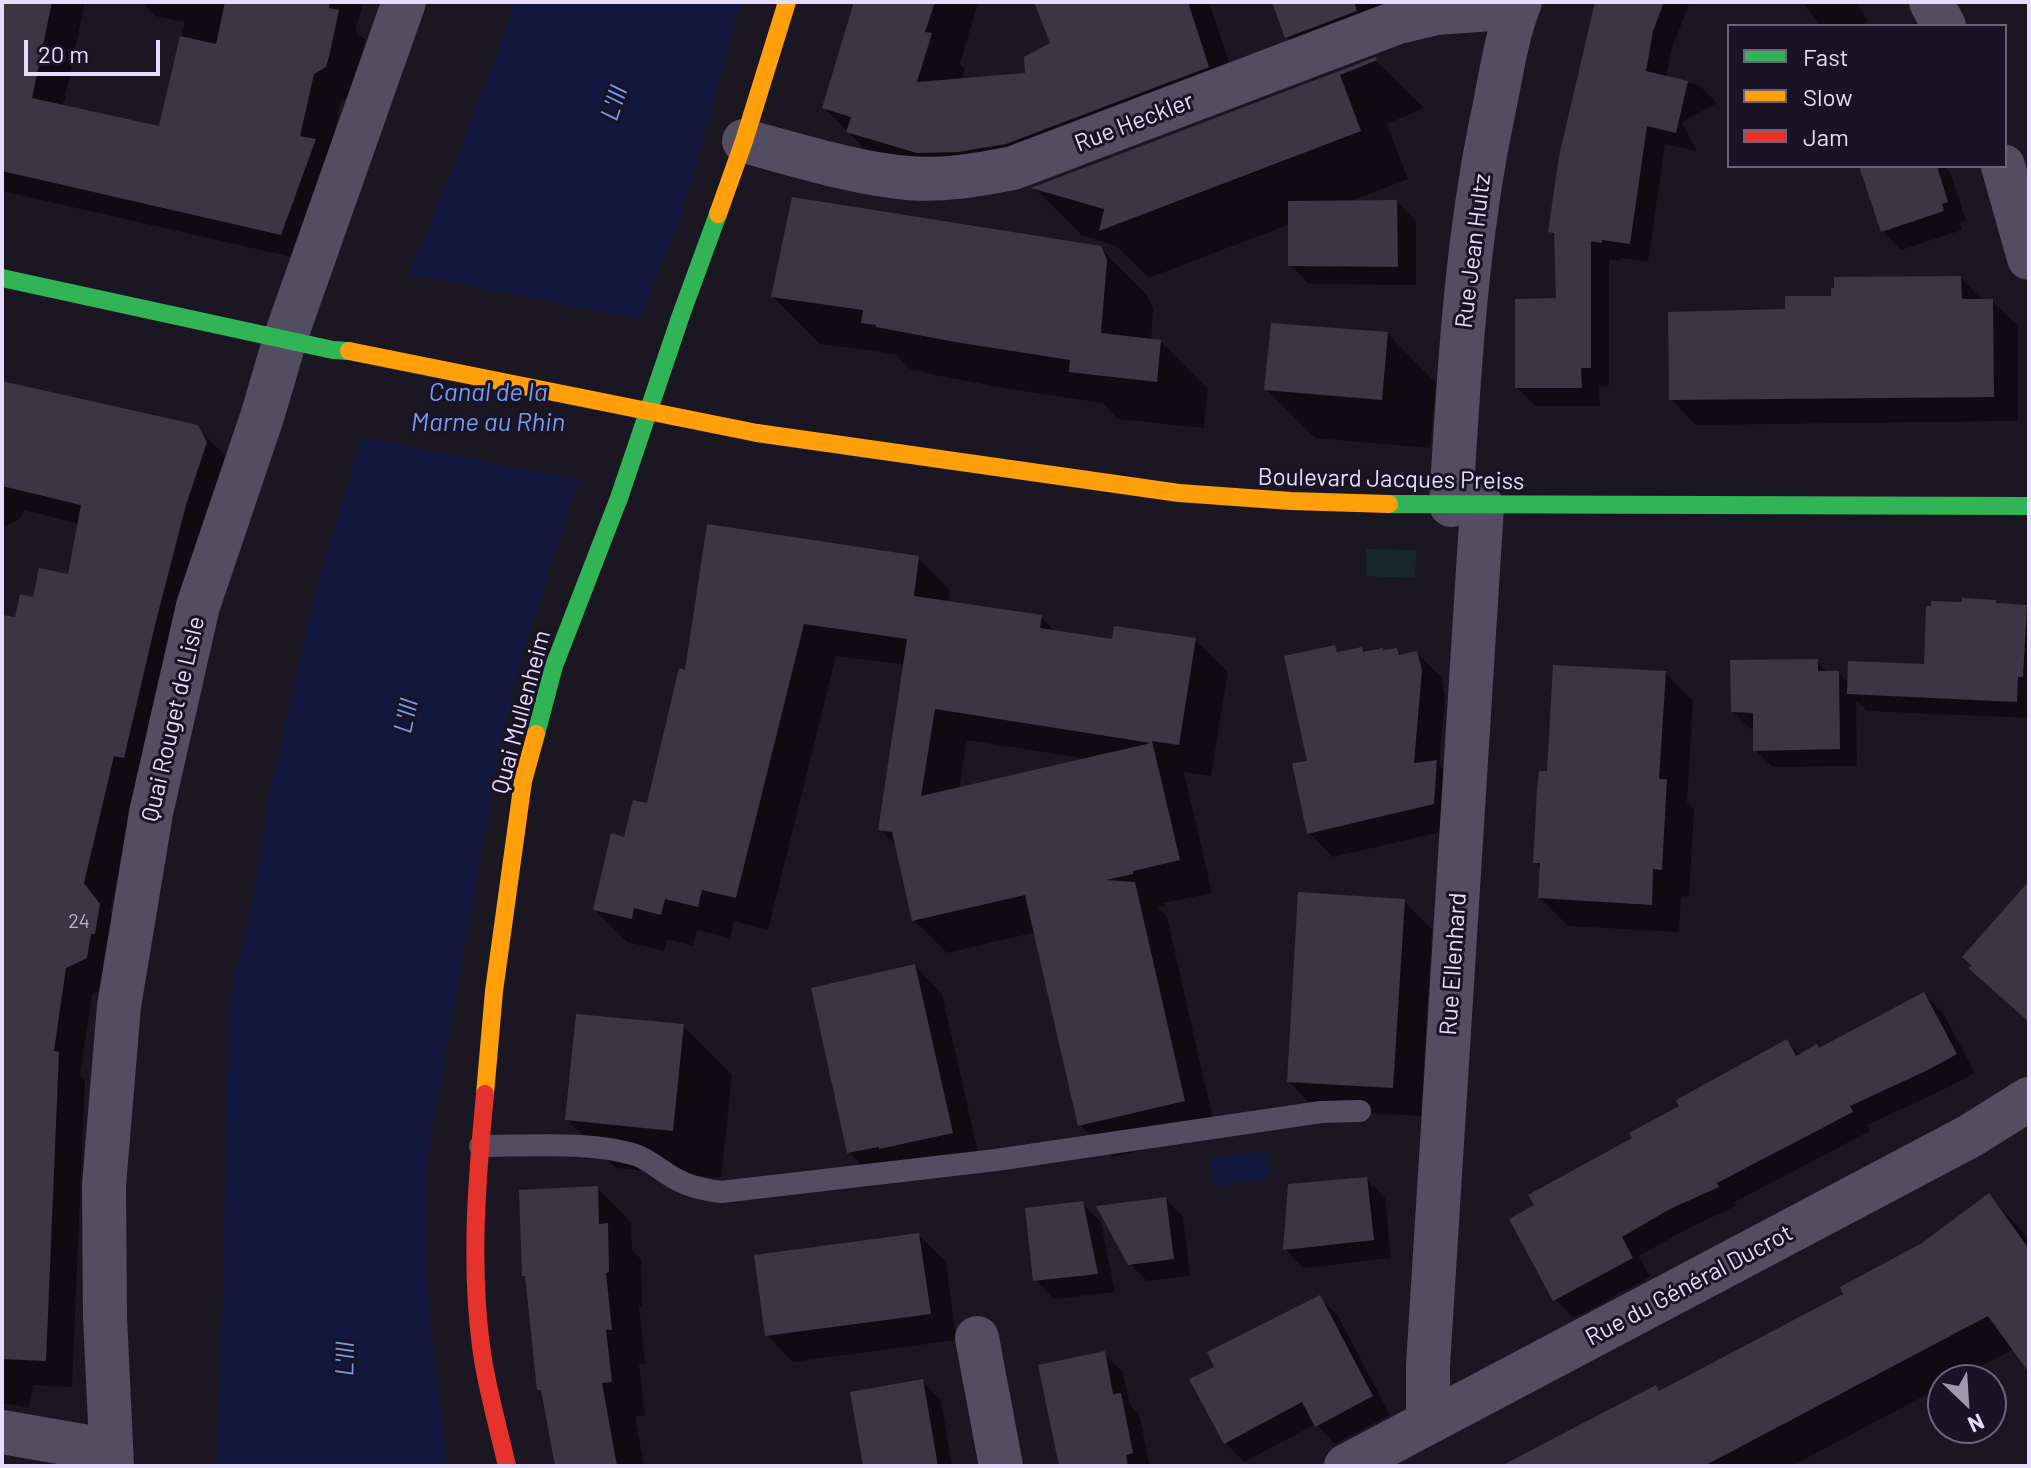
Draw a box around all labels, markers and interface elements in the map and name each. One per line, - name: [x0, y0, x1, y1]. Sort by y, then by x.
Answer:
- scale bar: [28, 24, 164, 74]
- legend: [1727, 24, 2007, 168]
- text: 20 m: [38, 39, 89, 68]
- text: Fast: [1803, 42, 1848, 71]
- water label: L'Ill: [594, 82, 634, 124]
- text: Slow: [1803, 82, 1852, 111]
- street label: Rue Heckler: [1070, 86, 1198, 158]
- text: Jam: [1803, 122, 1849, 151]
- street label: Rue Jean Hultz: [1449, 172, 1497, 330]
- water label: Canal de la Marne au Rhin: [411, 376, 565, 438]
- street label: Boulevard Jacques Preiss: [1257, 462, 1525, 496]
- street label: Quai Rouget de Lisle: [135, 614, 211, 824]
- street label: Quai Mullenheim: [485, 627, 557, 797]
- water label: L'Ill: [387, 696, 425, 736]
- street label: Rue Ellenhard: [1434, 892, 1472, 1036]
- house number: 24: [68, 909, 90, 933]
- street label: Rue du Général Ducrot: [1581, 1218, 1797, 1352]
- water label: L'Ill: [329, 1341, 361, 1377]
- north arrow: [1927, 1364, 2007, 1444]
- text: N: [1964, 1409, 1988, 1439]

